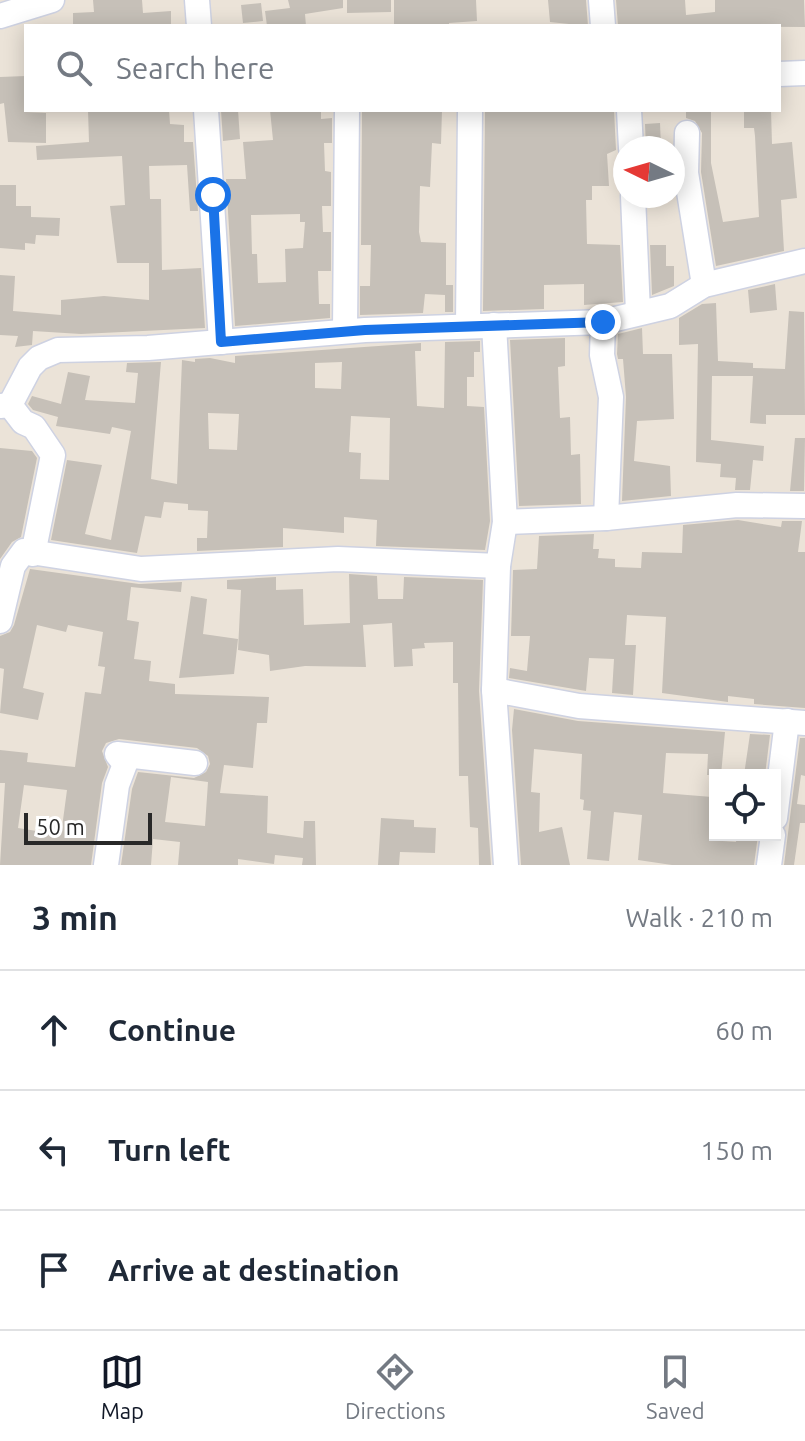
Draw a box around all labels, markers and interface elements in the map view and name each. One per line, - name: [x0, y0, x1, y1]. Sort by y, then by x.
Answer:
- search box: [24, 24, 781, 112]
- icon: search: [52, 46, 96, 90]
- text: Search here: [116, 51, 275, 85]
- north arrow: [613, 136, 685, 208]
- route start: [195, 177, 231, 213]
- route end: [585, 304, 621, 340]
- map controls: [709, 769, 781, 841]
- button: locate: [709, 769, 781, 841]
- scale bar: [24, 809, 152, 845]
- text: 50 m: [36, 814, 85, 839]
- text: 3 min: [32, 898, 118, 936]
- text: Walk · 210 m: [625, 903, 773, 932]
- icon: ahead: [32, 1008, 76, 1052]
- text: Continue: [108, 1013, 236, 1047]
- text: 60 m: [715, 1016, 773, 1045]
- icon: left: [32, 1128, 76, 1172]
- text: Turn left: [108, 1133, 230, 1167]
- text: 150 m: [701, 1136, 773, 1165]
- icon: arrive: [32, 1248, 76, 1292]
- text: Arrive at destination: [108, 1253, 400, 1287]
- tab: Map: [100, 1350, 144, 1423]
- tab: Directions: [345, 1350, 445, 1423]
- tab: Saved: [646, 1350, 705, 1423]

